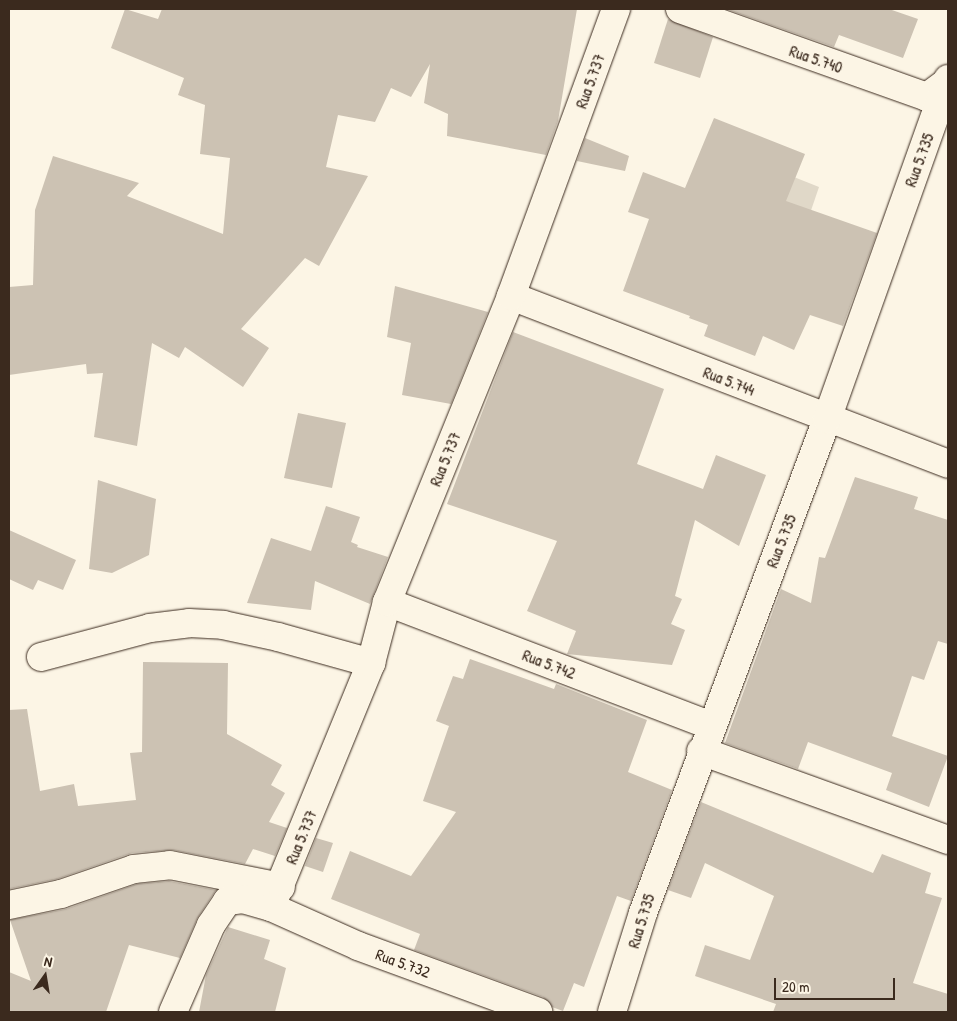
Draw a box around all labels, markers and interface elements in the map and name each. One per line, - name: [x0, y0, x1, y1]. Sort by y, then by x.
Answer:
- street label: Rua 5.740: [787, 41, 845, 77]
- street label: Rua 5.737: [571, 51, 609, 111]
- street label: Rua 5.735: [900, 131, 938, 189]
- street label: Rua 5.744: [700, 362, 758, 400]
- street label: Rua 5.737: [425, 429, 465, 489]
- street label: Rua 5.735: [762, 512, 800, 570]
- street label: Rua 5.742: [520, 645, 578, 683]
- street label: Rua 5.737: [281, 807, 321, 867]
- street label: Rua 5.735: [624, 892, 658, 950]
- street label: Rua 5.732: [373, 944, 433, 982]
- north arrow: [20, 951, 70, 1001]
- text: N: [43, 951, 54, 971]
- scale bar: [777, 968, 898, 1000]
- text: 20 m: [782, 976, 809, 997]

